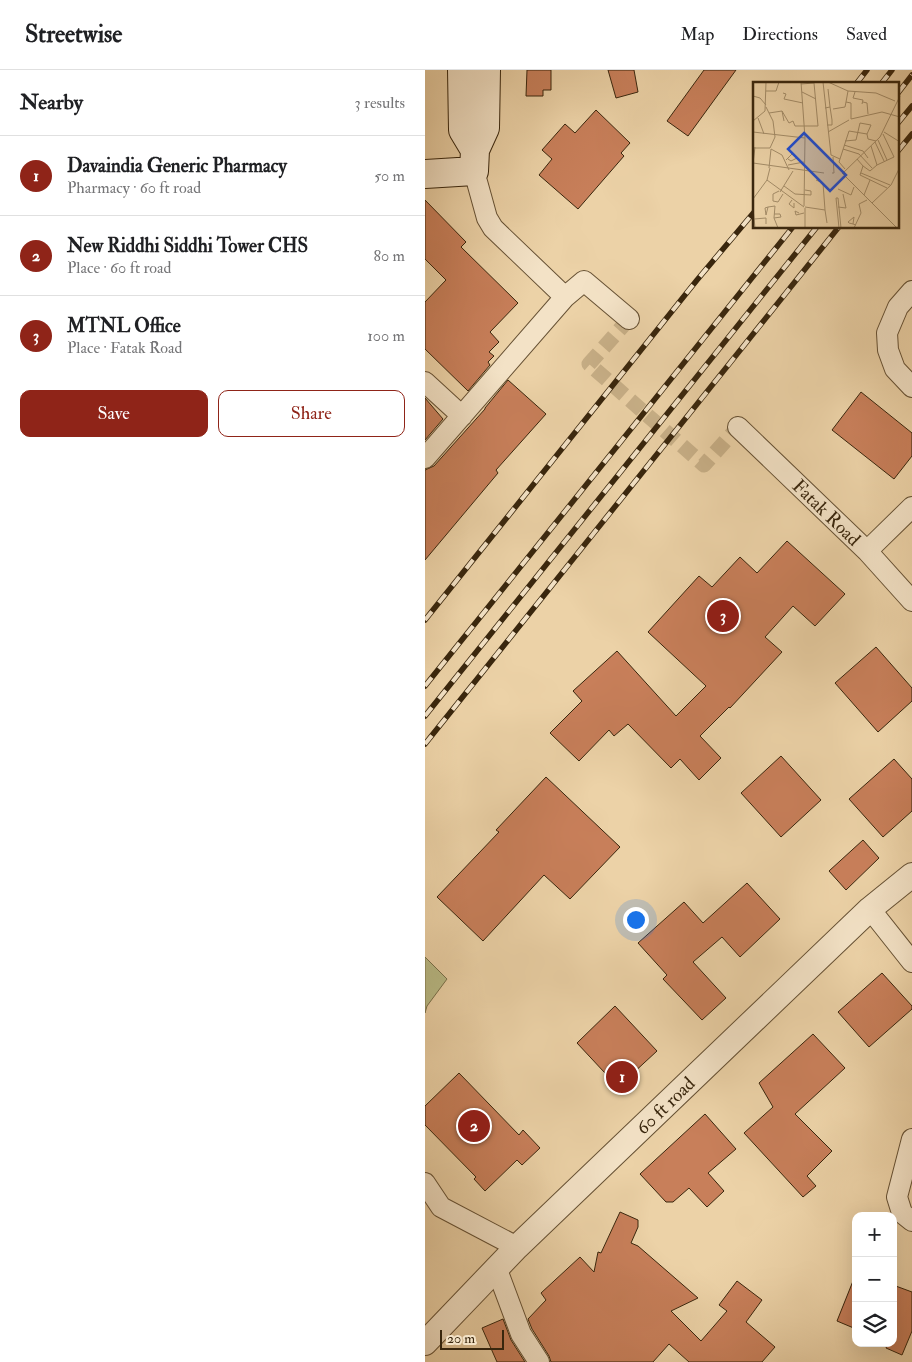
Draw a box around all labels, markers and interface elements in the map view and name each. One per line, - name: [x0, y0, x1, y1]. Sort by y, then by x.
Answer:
- text: Streetwise: [25, 19, 122, 50]
- text: Map: [681, 23, 714, 46]
- text: Directions: [742, 23, 818, 46]
- text: Saved: [846, 23, 887, 46]
- inset map: [753, 82, 899, 229]
- text: Nearby: [20, 89, 83, 116]
- text: 3 results: [354, 93, 405, 113]
- text: Davaindia Generic Pharmacy: [67, 154, 287, 178]
- text: 1: [33, 166, 39, 186]
- text: 50 m: [374, 166, 405, 186]
- text: Pharmacy · 60 ft road: [67, 178, 201, 198]
- text: New Riddhi Siddhi Tower CHS: [67, 234, 308, 258]
- text: 2: [32, 246, 40, 266]
- text: 80 m: [374, 246, 405, 266]
- text: Place · 60 ft road: [67, 258, 172, 278]
- text: MTNL Office: [67, 314, 181, 338]
- text: 3: [33, 326, 39, 346]
- text: 100 m: [367, 326, 405, 346]
- text: Place · Fatak Road: [67, 338, 182, 358]
- button: Save: [20, 390, 208, 437]
- button: Share: [218, 390, 405, 437]
- street label: Fatak Road: [787, 474, 866, 552]
- pin: 3: [707, 597, 739, 635]
- your location: [623, 907, 649, 933]
- pin: 1: [606, 1058, 638, 1096]
- street label: 60 ft road: [631, 1071, 701, 1140]
- pin: 2: [458, 1107, 490, 1145]
- map controls: [852, 1212, 897, 1347]
- button: +: [852, 1212, 897, 1257]
- button: −: [852, 1257, 897, 1302]
- button: layers: [852, 1302, 897, 1347]
- scale bar: [440, 1327, 504, 1350]
- text: 20 m: [447, 1330, 475, 1347]

